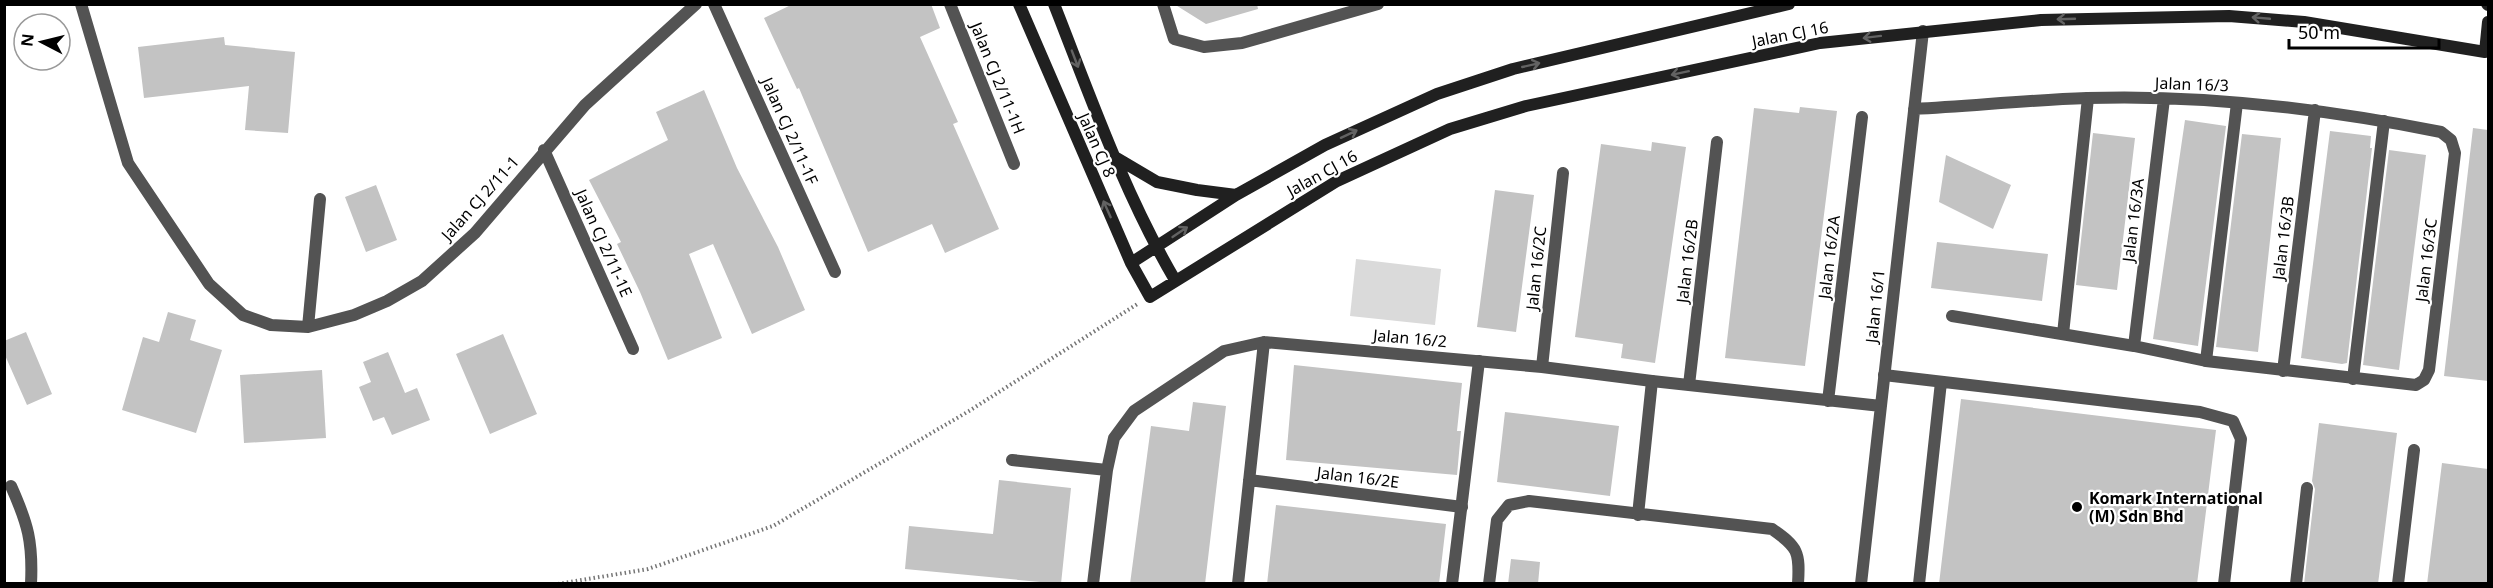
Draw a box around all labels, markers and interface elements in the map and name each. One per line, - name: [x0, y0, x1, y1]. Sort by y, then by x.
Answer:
- north arrow: [12, 12, 72, 72]
- scale bar: [2289, 12, 2439, 50]
- one-way arrow: [2251, 13, 2271, 24]
- one-way arrow: [2057, 14, 2077, 25]
- street label: Jalan CJ 16: [1748, 16, 1830, 53]
- street label: Jalan CJ 2/11-1H: [965, 17, 1030, 137]
- text: 50 m: [2298, 20, 2340, 44]
- text: N: [15, 32, 39, 48]
- one-way arrow: [1862, 32, 1882, 43]
- one-way arrow: [1070, 49, 1081, 68]
- one-way arrow: [1520, 59, 1540, 70]
- one-way arrow: [1671, 68, 1691, 79]
- street label: Jalan CJ 2/11-1F: [756, 72, 823, 188]
- street label: Jalan 16/3: [2153, 72, 2229, 96]
- street label: Jalan CJ 8: [1072, 108, 1121, 181]
- one-way arrow: [1339, 127, 1357, 139]
- street label: Jalan CJ 16: [1281, 145, 1361, 202]
- street label: Jalan CJ 2/11-1: [435, 151, 524, 247]
- street label: Jalan 16/3A: [2117, 176, 2149, 265]
- street label: Jalan CJ 2/11-1E: [570, 184, 638, 300]
- street label: Jalan 16/3B: [2267, 195, 2299, 283]
- one-way arrow: [1101, 200, 1112, 218]
- street label: Jalan 16/2A: [1813, 213, 1845, 302]
- street label: Jalan 16/3C: [2410, 217, 2442, 305]
- street label: Jalan 16/2B: [1671, 218, 1703, 306]
- street label: Jalan 16/2C: [1520, 225, 1551, 313]
- one-way arrow: [1172, 226, 1188, 238]
- street label: Jalan 16/1: [1860, 268, 1890, 346]
- street label: Jalan 16/2: [1370, 324, 1448, 352]
- street label: Jalan 16/2E: [1314, 461, 1400, 493]
- place label: Komark International (M) Sdn Bhd: [2089, 487, 2263, 527]
- marker: Komark International (M) Sdn Bhd: [2070, 500, 2084, 514]

